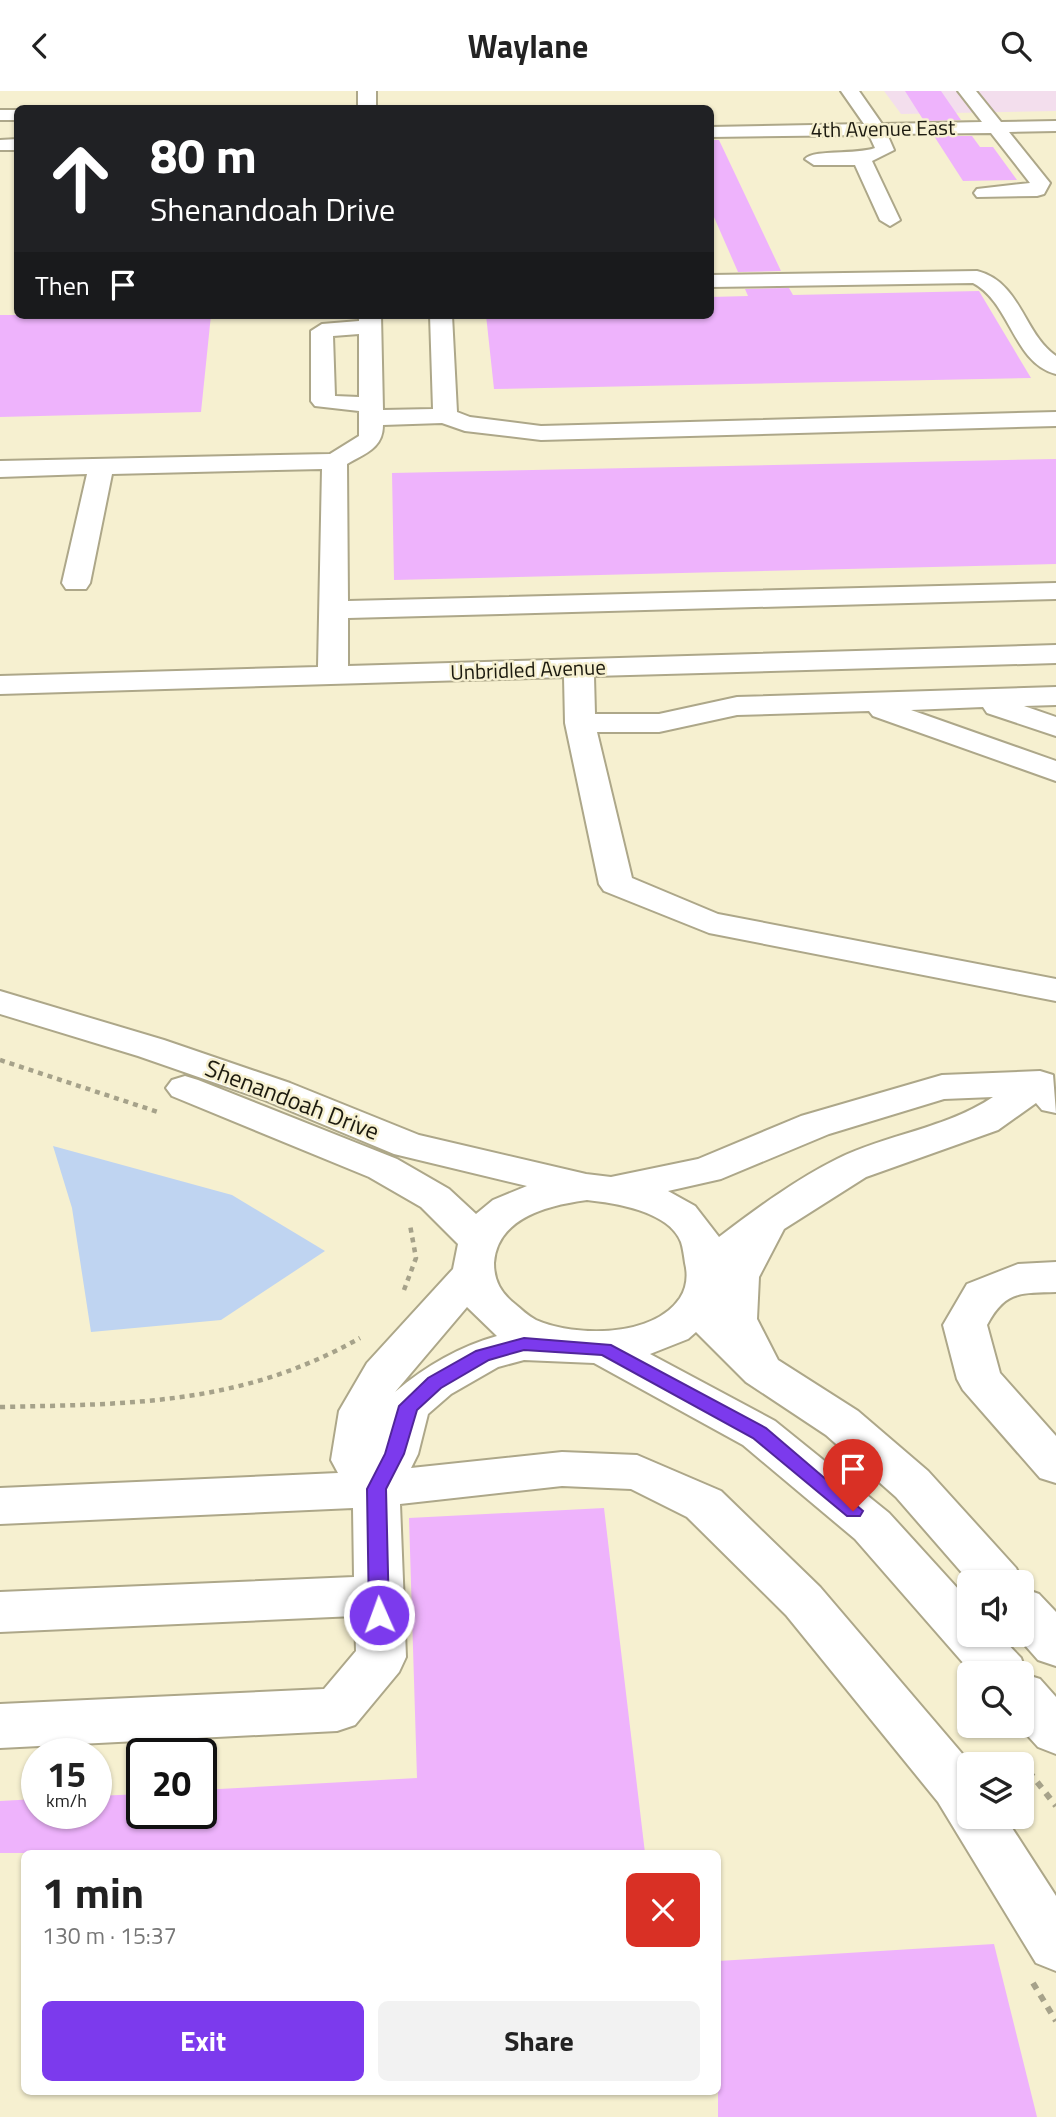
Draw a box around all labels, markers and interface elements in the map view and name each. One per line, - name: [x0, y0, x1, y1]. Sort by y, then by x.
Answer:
- text: Waylane: [468, 22, 588, 70]
- icon: back: [21, 27, 59, 65]
- icon: search: [997, 27, 1035, 65]
- street label: 4th Avenue East: [810, 111, 956, 145]
- text: 80 m: [150, 117, 257, 192]
- icon: ahead: [35, 133, 126, 224]
- text: Shenandoah Drive: [150, 185, 395, 233]
- text: Then: [35, 266, 90, 305]
- icon: arrive: [104, 266, 142, 304]
- street label: Unbridled Avenue: [450, 650, 606, 688]
- street label: Shenandoah Drive: [200, 1049, 385, 1149]
- pin: [823, 1439, 883, 1511]
- icon: arrive: [834, 1450, 872, 1488]
- map controls: [957, 1570, 1034, 1829]
- button: sound: [957, 1570, 1034, 1647]
- position arrow: [342, 1578, 416, 1652]
- button: search: [957, 1661, 1034, 1738]
- speed limit sign: 20: [126, 1738, 217, 1829]
- text: 15: [47, 1747, 86, 1801]
- button: layers: [957, 1752, 1034, 1829]
- text: km/h: [46, 1787, 87, 1814]
- text: 1 min: [42, 1860, 144, 1924]
- button: close: [626, 1873, 700, 1947]
- text: 130 m · 15:37: [42, 1918, 177, 1953]
- button: Exit: [42, 2001, 364, 2081]
- button: Share: [378, 2001, 700, 2081]

